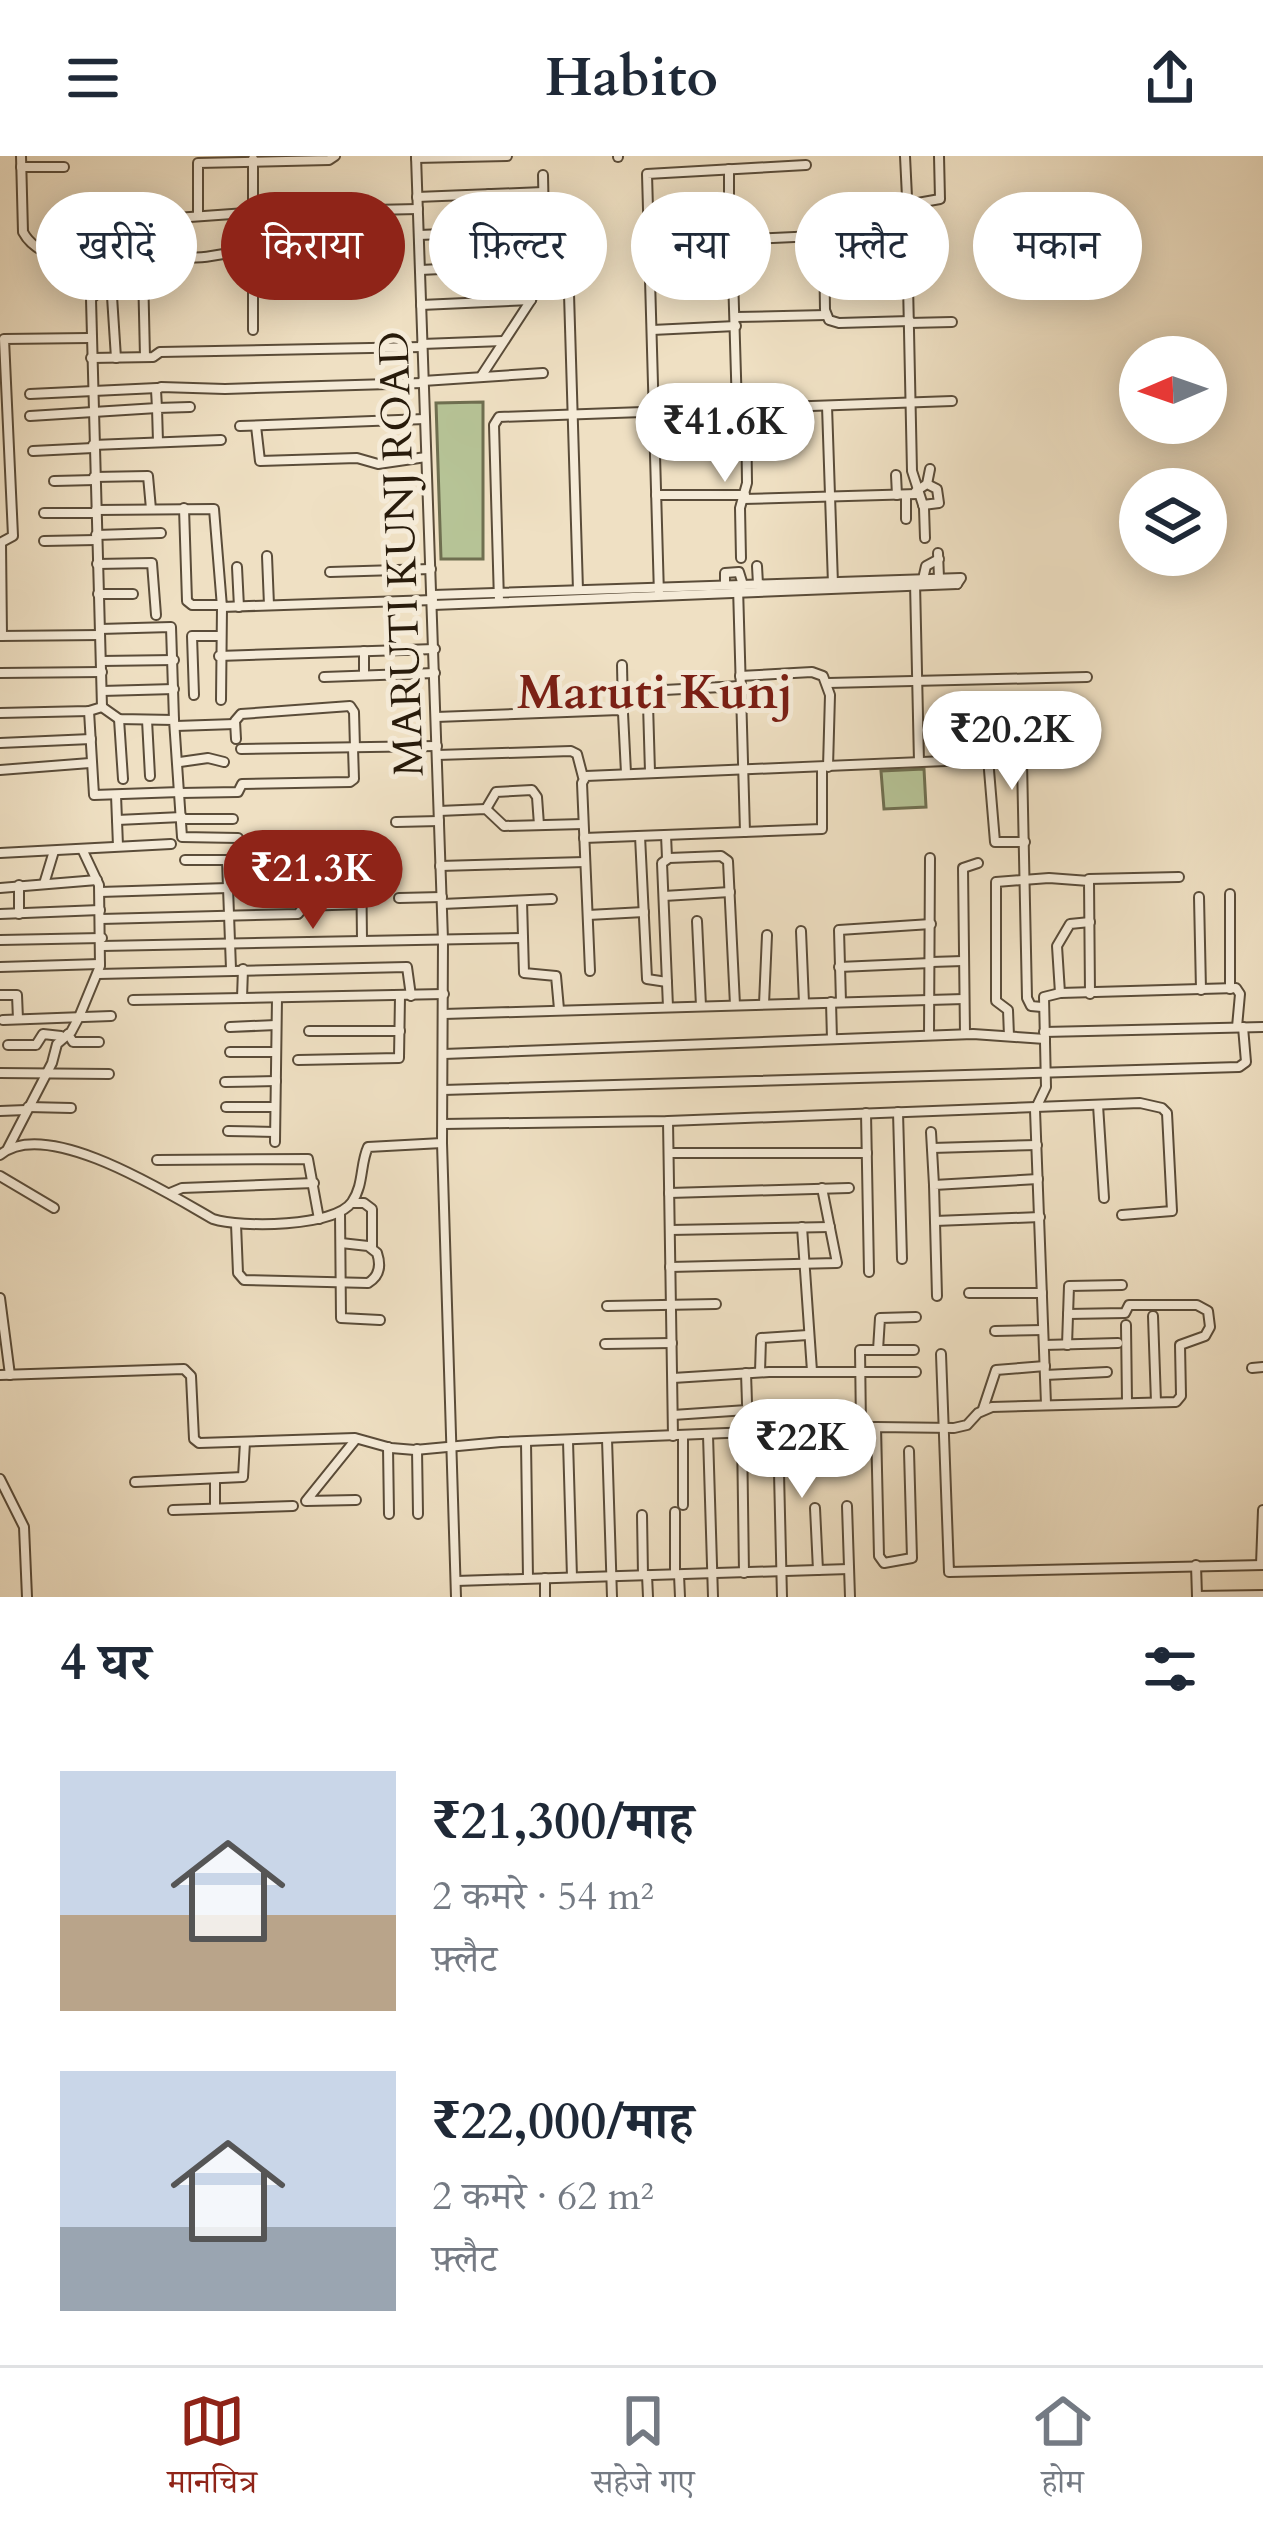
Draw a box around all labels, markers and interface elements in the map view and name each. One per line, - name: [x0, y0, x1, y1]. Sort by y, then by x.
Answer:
- text: Habito: [545, 42, 718, 115]
- icon: menu: [60, 45, 126, 111]
- icon: share: [1137, 45, 1203, 111]
- chip: खरीदें: [36, 192, 197, 300]
- chip: किराया: [221, 192, 405, 300]
- chip: फ़िल्टर: [429, 192, 607, 300]
- chip: नया: [631, 192, 771, 300]
- chip: फ़्लैट: [795, 192, 949, 300]
- chip: मकान: [973, 192, 1142, 300]
- street label: MARUTI KUNJ ROAD: [365, 330, 438, 778]
- north arrow: [1119, 336, 1227, 444]
- map controls: [1119, 336, 1227, 576]
- pin: ₹41.6K: [627, 383, 823, 485]
- text: ₹41.6K: [663, 395, 787, 448]
- button: layers: [1119, 468, 1227, 576]
- district label: Maruti Kunj: [517, 660, 793, 725]
- pin: ₹20.2K: [914, 691, 1110, 793]
- text: ₹20.2K: [950, 703, 1074, 756]
- pin: ₹21.3K: [215, 830, 411, 932]
- text: ₹21.3K: [251, 842, 375, 895]
- pin: ₹22K: [731, 1399, 873, 1501]
- text: ₹22K: [755, 1411, 849, 1464]
- text: 4 घर: [60, 1628, 150, 1698]
- icon: filters: [1137, 1636, 1203, 1702]
- text: ₹21,300/माह: [432, 1787, 693, 1857]
- icon: home: [156, 1819, 300, 1963]
- text: 2 कमरे · 54 m²: [432, 1870, 654, 1923]
- text: फ़्लैट: [432, 1933, 497, 1986]
- text: ₹22,000/माह: [432, 2087, 693, 2157]
- icon: home: [156, 2119, 300, 2263]
- text: 2 कमरे · 62 m²: [432, 2170, 654, 2223]
- text: फ़्लैट: [432, 2233, 497, 2286]
- tab: मानचित्र: [167, 2388, 257, 2514]
- tab: सहेजे गए: [592, 2388, 695, 2514]
- tab: होम: [1030, 2388, 1096, 2514]

